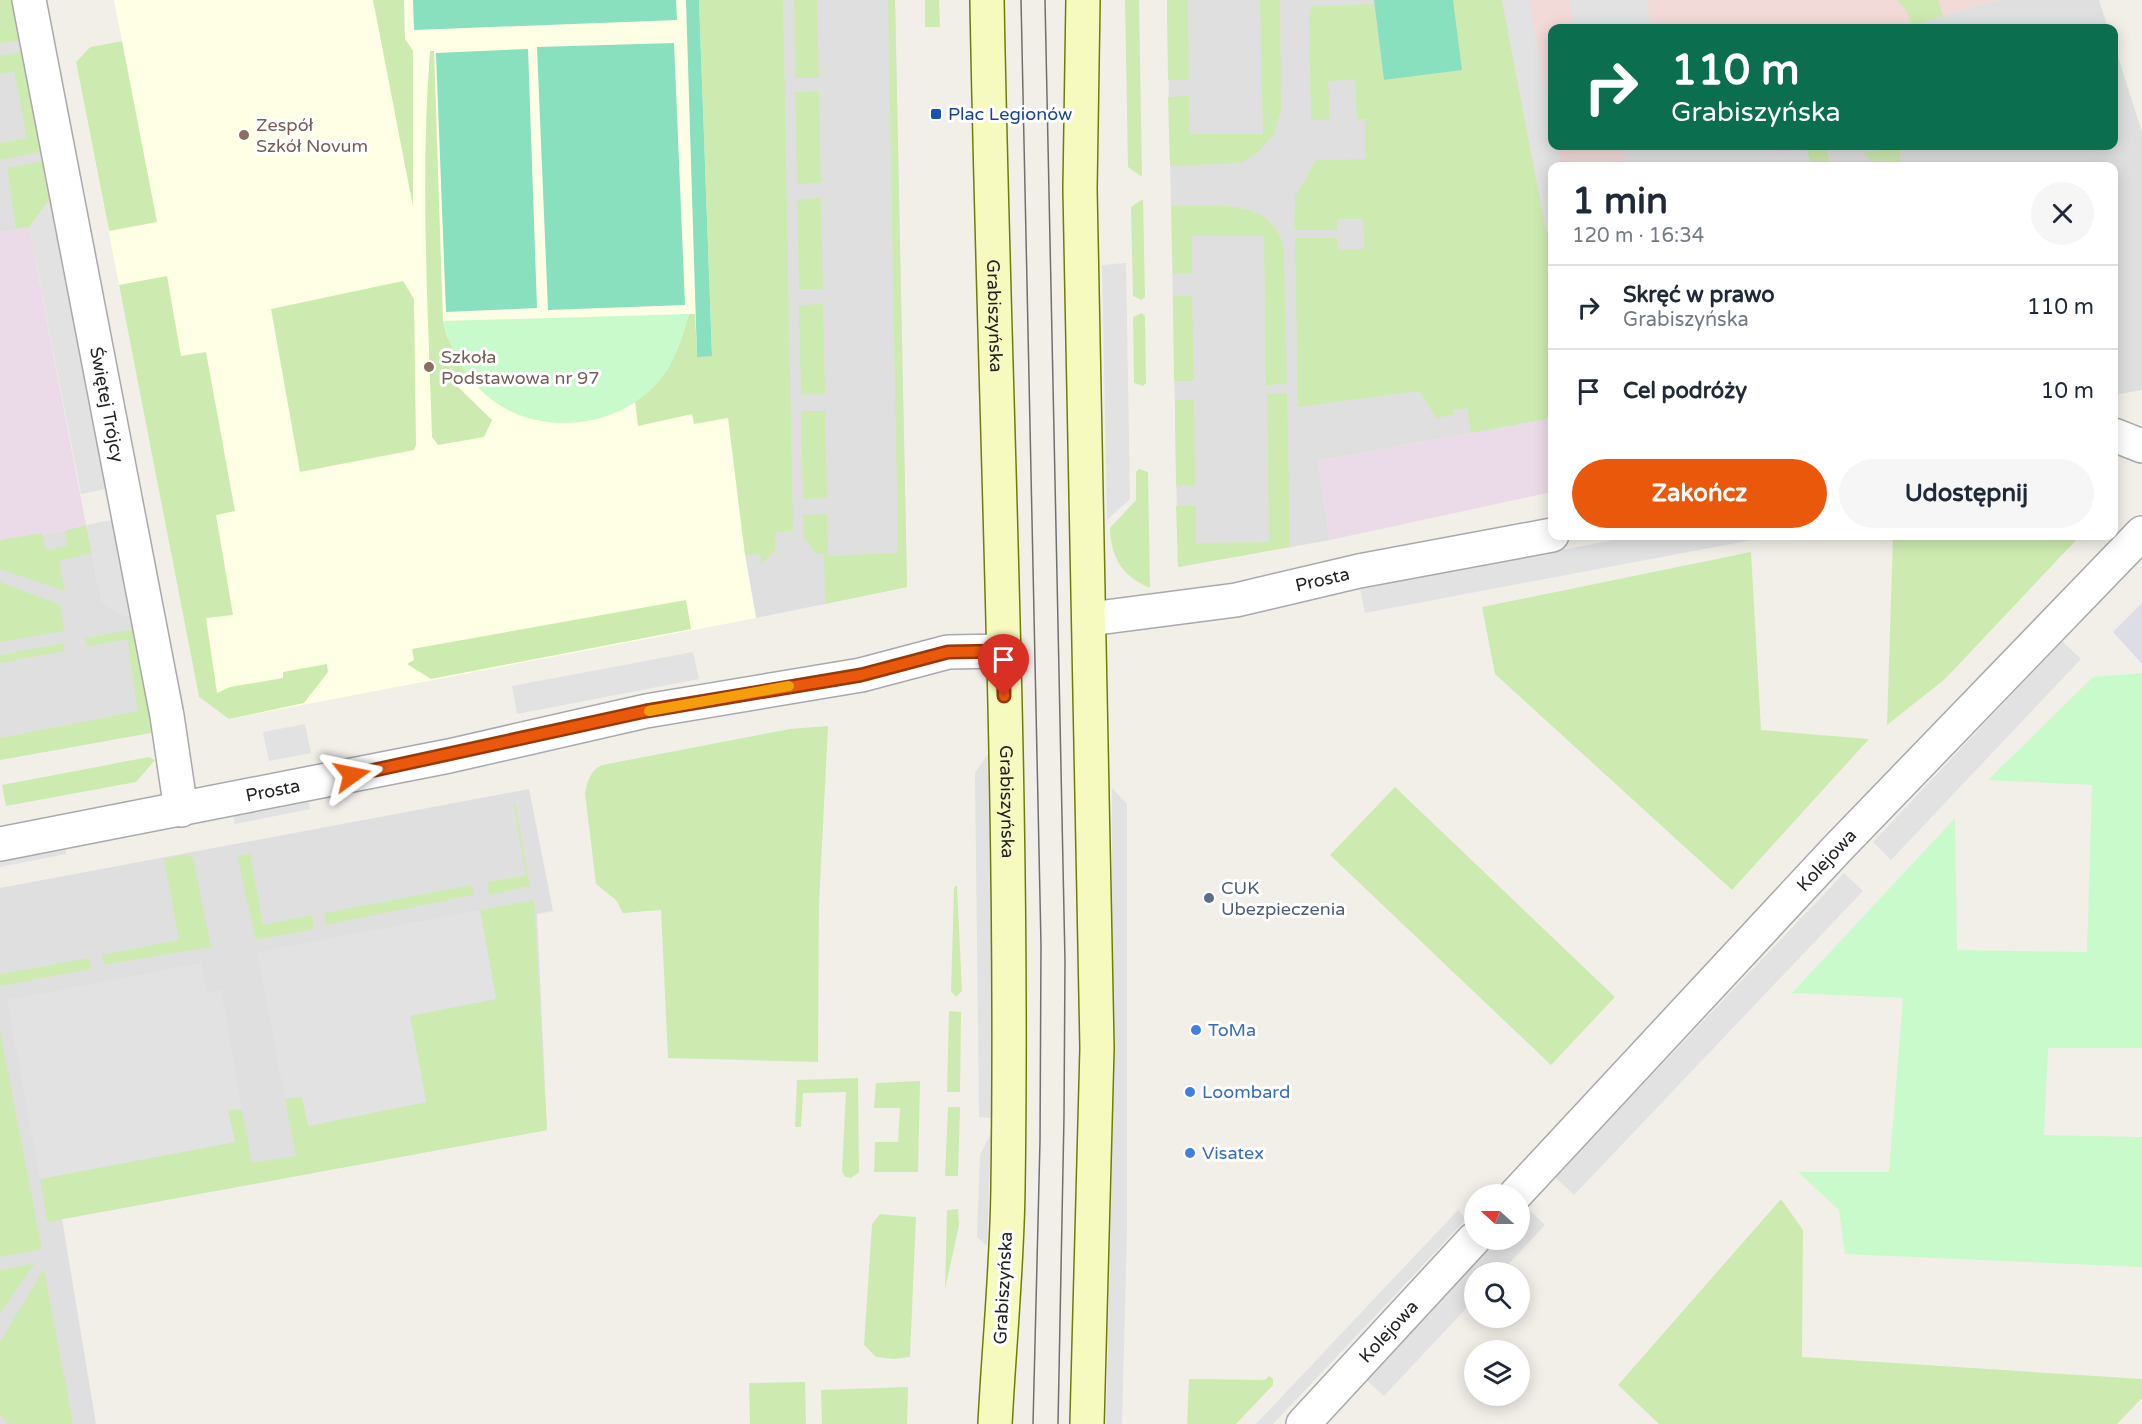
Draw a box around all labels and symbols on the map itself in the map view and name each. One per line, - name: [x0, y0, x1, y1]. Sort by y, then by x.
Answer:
- place label: Plac Legionów: [948, 103, 1072, 125]
- marker: Plac Legionów: [929, 107, 943, 121]
- place label: Zespół Szkół Novum: [256, 114, 368, 157]
- marker: Zespół Szkół Novum: [237, 128, 251, 142]
- street label: Grabiszyńska: [982, 259, 1007, 373]
- street label: Świętej Trójcy: [85, 345, 129, 464]
- place label: Szkoła Podstawowa nr 97: [441, 346, 600, 389]
- marker: Szkoła Podstawowa nr 97: [422, 360, 436, 374]
- street label: Prosta: [1293, 563, 1352, 597]
- pin: [978, 634, 1029, 696]
- position arrow: [320, 743, 384, 807]
- street label: Grabiszyńska: [995, 745, 1019, 858]
- street label: Prosta: [244, 774, 302, 807]
- street label: Kolejowa: [1792, 824, 1861, 896]
- place label: CUK Ubezpieczenia: [1221, 877, 1345, 920]
- marker: CUK Ubezpieczenia: [1202, 891, 1216, 905]
- place label: ToMa: [1208, 1019, 1256, 1041]
- marker: ToMa: [1189, 1023, 1203, 1037]
- place label: Loombard: [1202, 1081, 1290, 1103]
- marker: Loombard: [1183, 1085, 1197, 1099]
- place label: Visatex: [1202, 1142, 1264, 1164]
- marker: Visatex: [1183, 1146, 1197, 1160]
- north arrow: [1464, 1184, 1530, 1250]
- street label: Grabiszyńska: [989, 1231, 1017, 1345]
- street label: Kolejowa: [1354, 1296, 1423, 1367]

